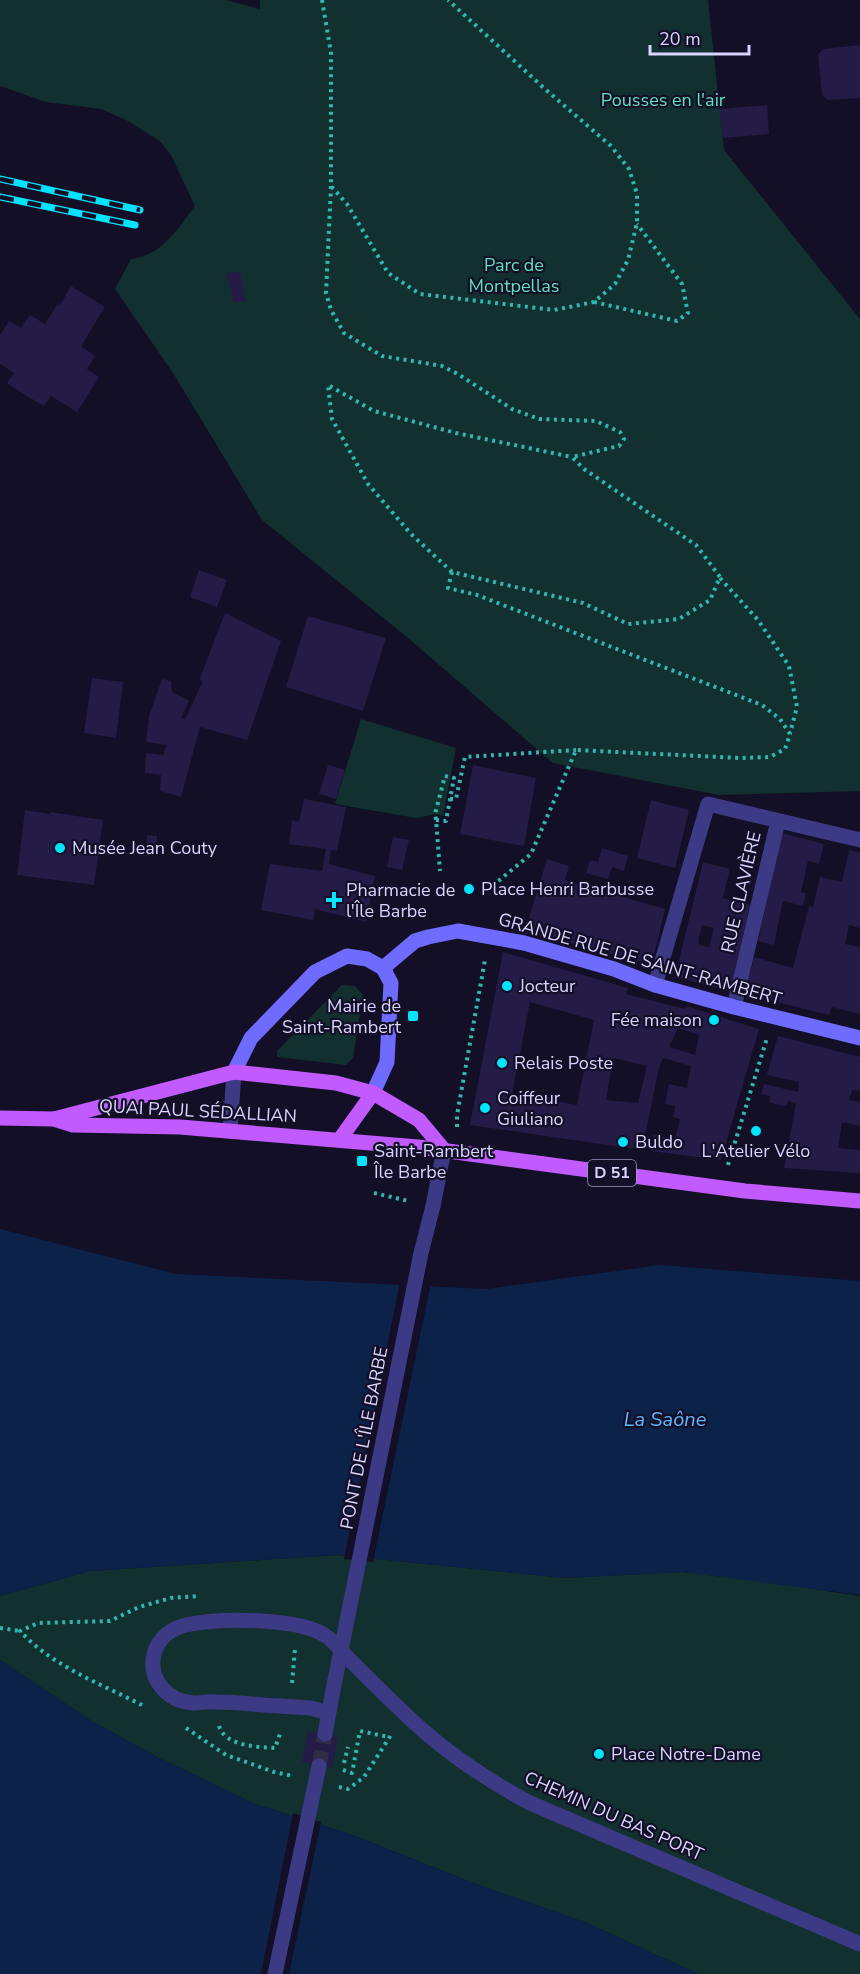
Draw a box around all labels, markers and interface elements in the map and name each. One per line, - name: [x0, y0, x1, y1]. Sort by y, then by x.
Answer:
- scale bar: [650, 18, 749, 56]
- text: 20 m: [659, 27, 701, 51]
- park label: Pousses en l'air: [601, 88, 726, 112]
- park label: Parc de Montpellas: [469, 253, 559, 298]
- street label: RUE CLAVIÈRE: [715, 829, 767, 955]
- place label: Musée Jean Couty: [72, 836, 218, 860]
- marker: Musée Jean Couty: [53, 841, 67, 855]
- place label: Place Henri Barbusse: [481, 877, 654, 901]
- place label: Pharmacie de l'Île Barbe: [346, 878, 455, 923]
- marker: Place Henri Barbusse: [462, 882, 476, 896]
- marker: Pharmacie de l'Île Barbe: [327, 893, 341, 907]
- street label: GRANDE RUE DE SAINT-RAMBERT: [495, 907, 785, 1011]
- place label: Jocteur: [518, 974, 576, 998]
- marker: Jocteur: [500, 979, 514, 993]
- place label: Mairie de Saint-Rambert: [282, 994, 402, 1039]
- place label: Fée maison: [611, 1008, 702, 1032]
- marker: Mairie de Saint-Rambert: [406, 1009, 420, 1023]
- marker: Fée maison: [707, 1013, 721, 1027]
- place label: Relais Poste: [514, 1051, 613, 1075]
- marker: Relais Poste: [495, 1056, 509, 1070]
- place label: Coiffeur Giuliano: [497, 1086, 564, 1131]
- street label: QUAI PAUL SÉDALLIAN: [98, 1094, 298, 1128]
- marker: Coiffeur Giuliano: [478, 1101, 492, 1115]
- marker: L'Atelier Vélo: [749, 1124, 763, 1138]
- place label: Buldo: [635, 1130, 683, 1154]
- marker: Buldo: [616, 1135, 630, 1149]
- place label: Saint-Rambert Île Barbe: [373, 1139, 494, 1184]
- place label: L'Atelier Vélo: [702, 1139, 810, 1163]
- marker: Saint-Rambert Île Barbe: [355, 1154, 369, 1168]
- road number: D 51: [588, 1160, 636, 1186]
- street label: PONT DE L'ÎLE BARBE: [335, 1345, 393, 1531]
- water label: La Saône: [624, 1406, 707, 1433]
- place label: Place Notre-Dame: [611, 1742, 761, 1766]
- marker: Place Notre-Dame: [592, 1747, 606, 1761]
- street label: CHEMIN DU BAS PORT: [521, 1766, 707, 1866]

